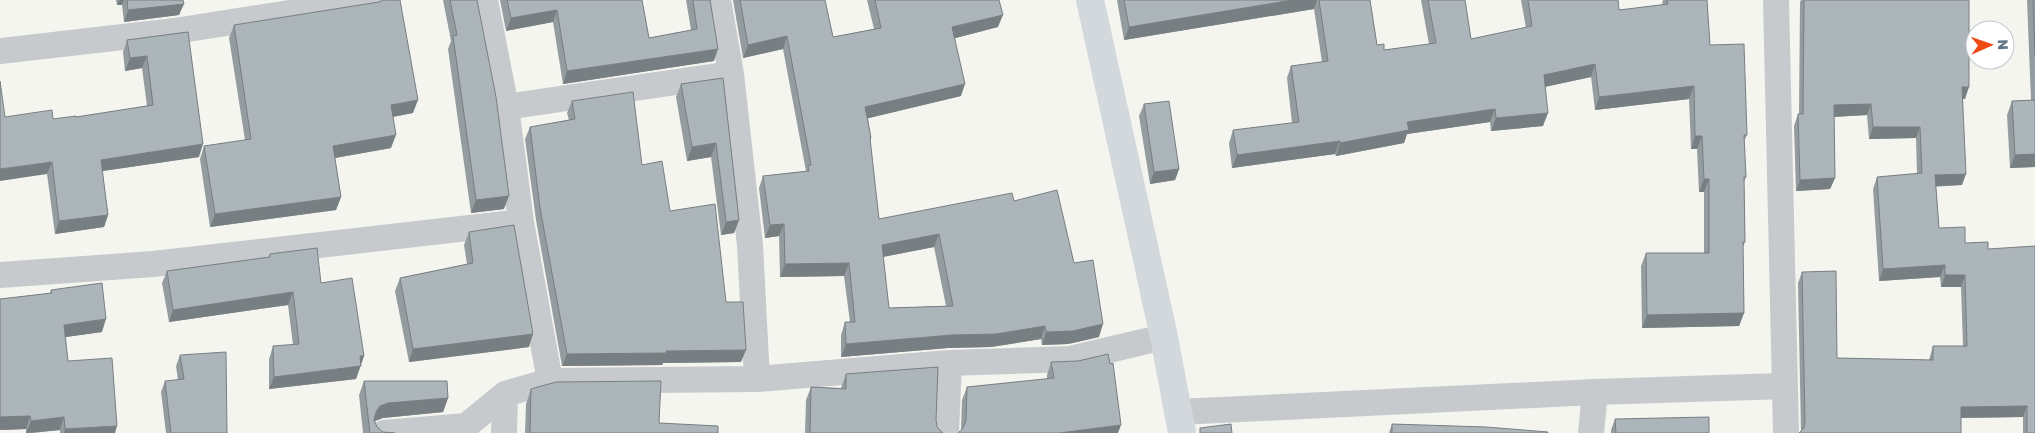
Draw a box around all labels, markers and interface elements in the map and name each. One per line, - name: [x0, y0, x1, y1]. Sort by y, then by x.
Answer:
- north arrow: [1965, 20, 2015, 70]
- text: N: [1995, 39, 2012, 50]

